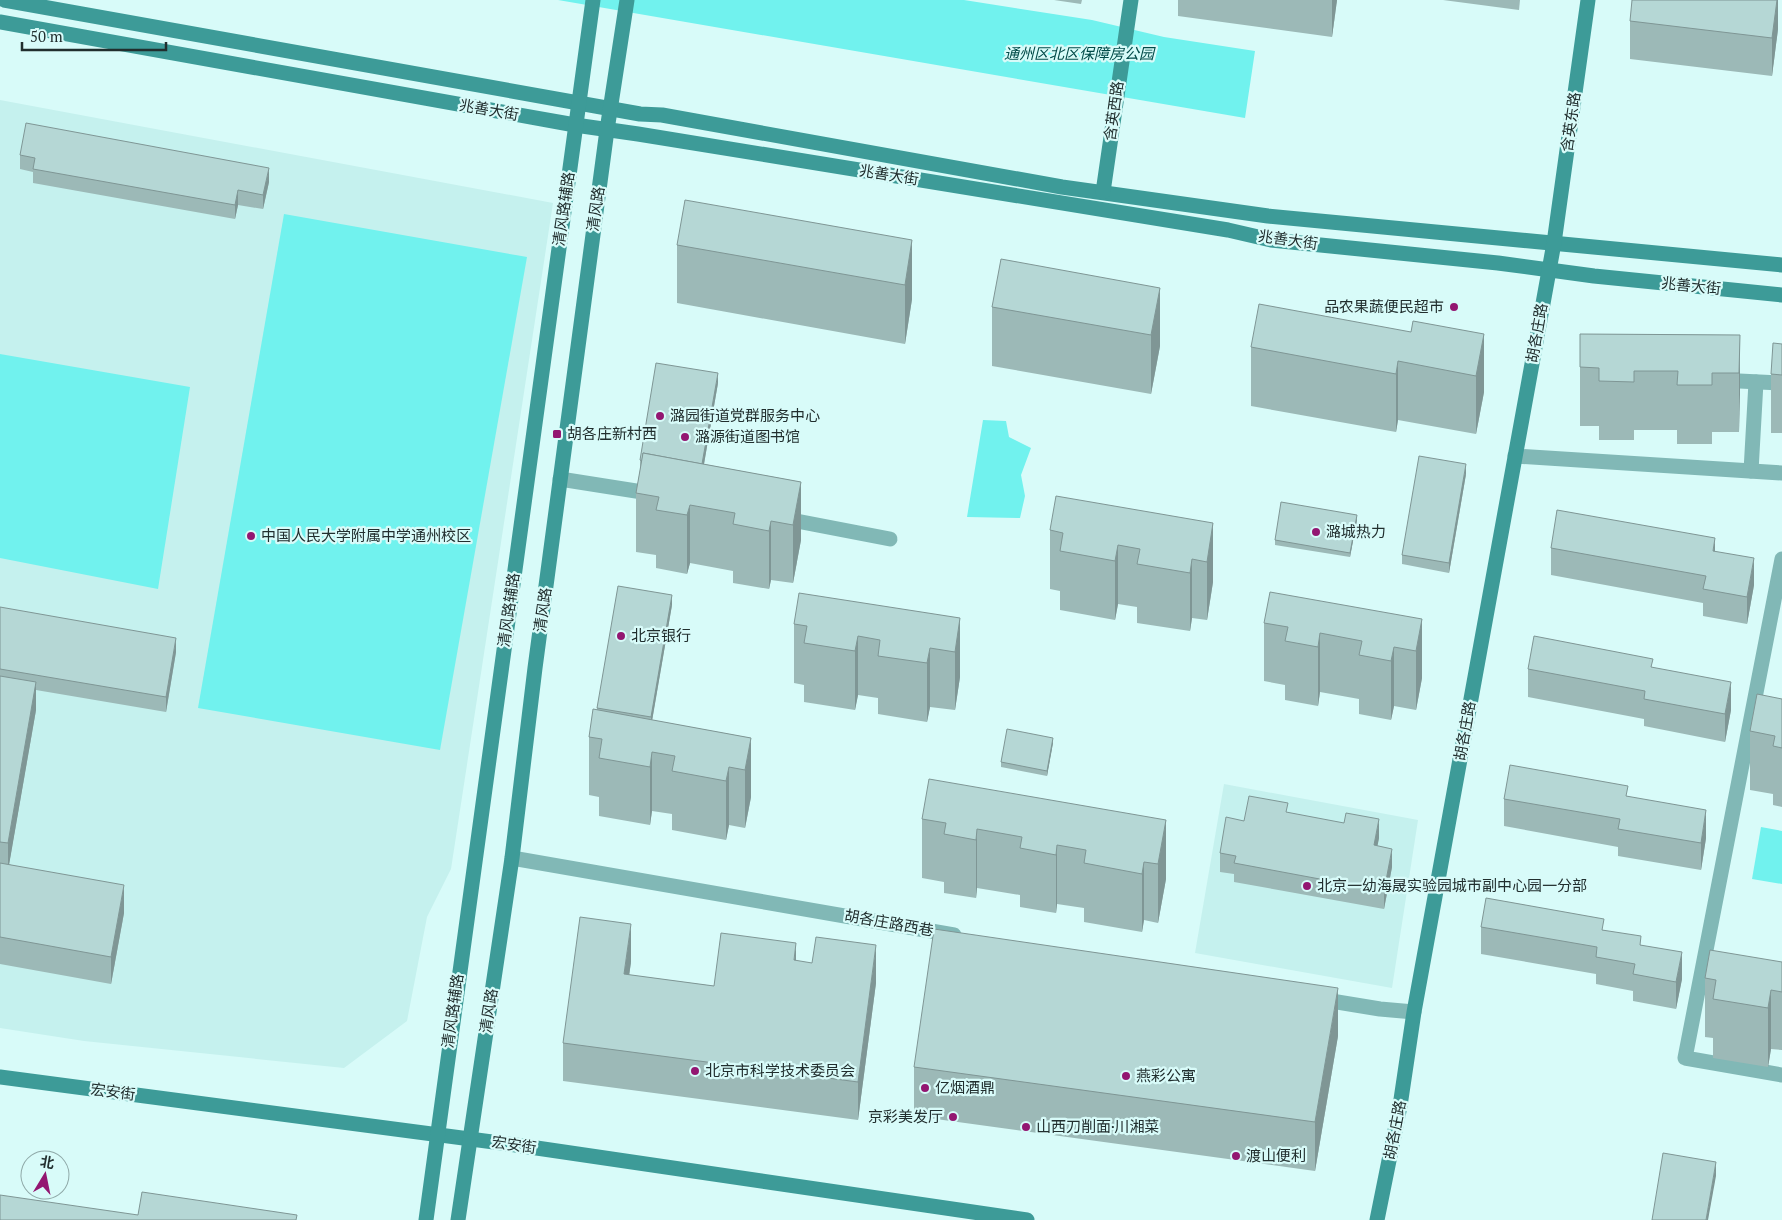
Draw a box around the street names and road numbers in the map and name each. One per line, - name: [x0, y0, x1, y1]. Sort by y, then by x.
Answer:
- street label: 含英西路: [1099, 80, 1127, 142]
- street label: 含英东路: [1556, 91, 1584, 153]
- street label: 兆善大街: [458, 94, 520, 124]
- street label: 兆善大街: [858, 159, 920, 189]
- street label: 清风路辅路: [548, 170, 578, 247]
- street label: 清风路: [582, 185, 608, 233]
- street label: 兆善大街: [1257, 225, 1319, 253]
- street label: 兆善大街: [1660, 272, 1722, 298]
- street label: 胡各庄路: [1521, 302, 1551, 364]
- street label: 清风路辅路: [493, 571, 523, 648]
- street label: 清风路: [529, 586, 555, 634]
- street label: 胡各庄路: [1449, 700, 1479, 762]
- street label: 胡各庄路西巷: [843, 904, 935, 940]
- street label: 清风路辅路: [437, 972, 467, 1049]
- street label: 清风路: [475, 987, 501, 1035]
- street label: 宏安街: [90, 1078, 137, 1104]
- street label: 胡各庄路: [1378, 1098, 1410, 1161]
- street label: 宏安街: [490, 1131, 538, 1157]

